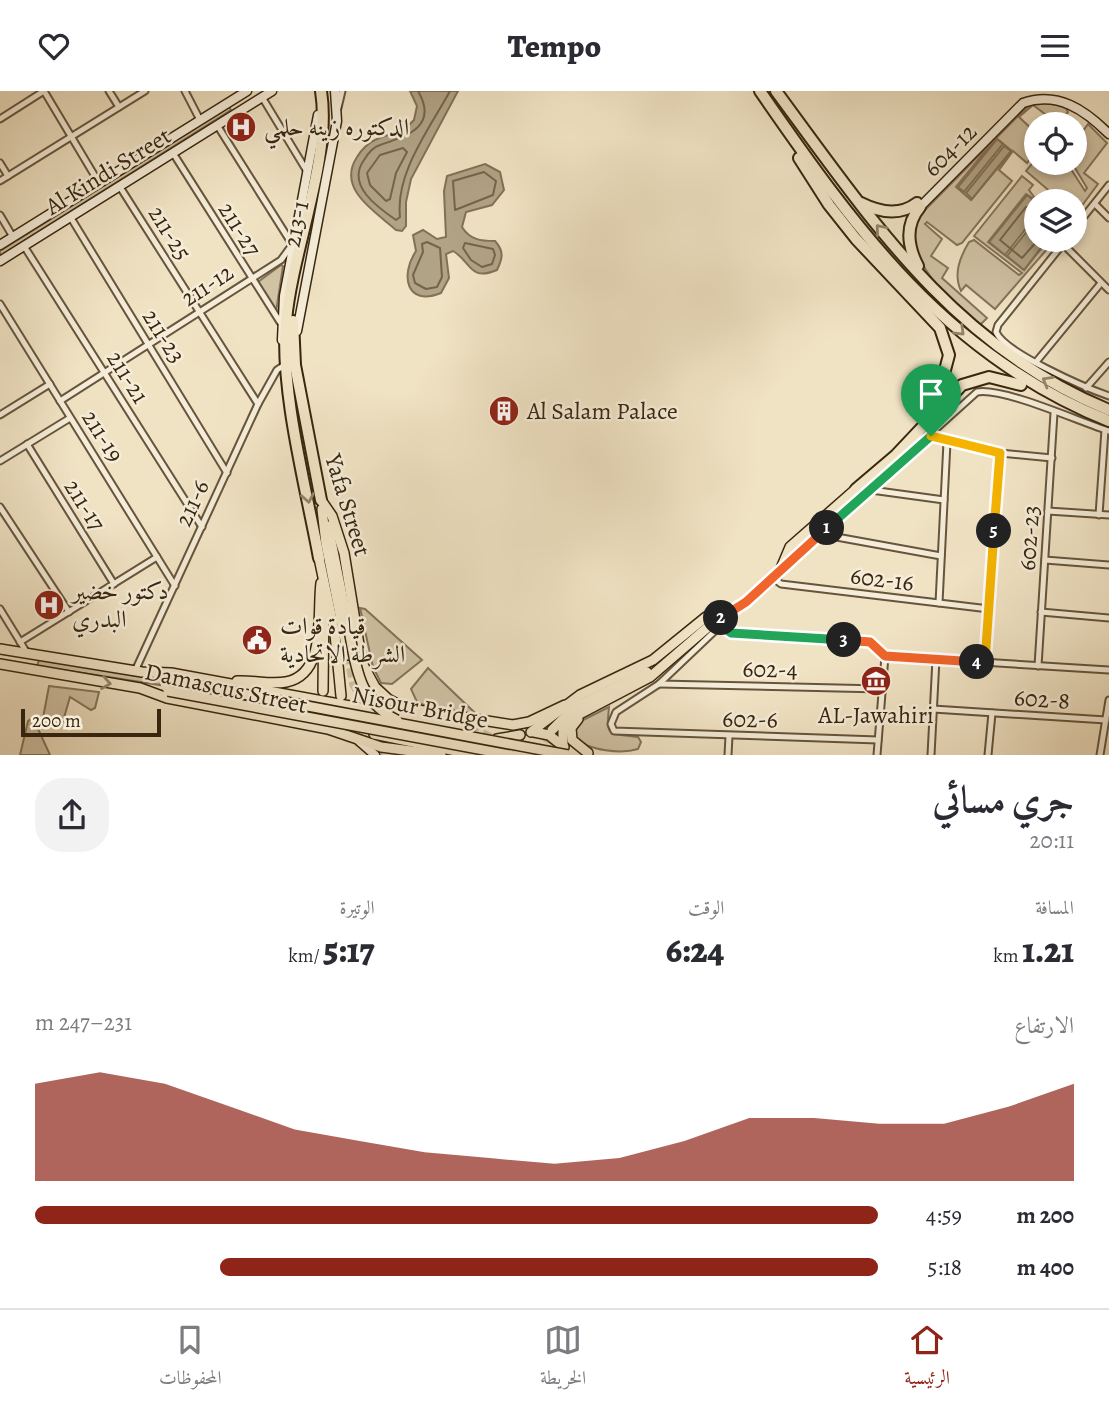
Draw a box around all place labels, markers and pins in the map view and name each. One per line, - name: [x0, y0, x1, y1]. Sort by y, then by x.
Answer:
- hospital icon: الدكتوره زينه حلمي: [224, 110, 258, 144]
- place label: الدكتوره زينه حلمي: [264, 111, 409, 150]
- pin: [901, 364, 961, 436]
- building icon: Al Salam Palace: [487, 394, 521, 428]
- place label: Al Salam Palace: [526, 395, 678, 427]
- pin: 1: [810, 511, 844, 545]
- pin: 5: [976, 513, 1012, 549]
- place label: دكتور خضير البدري: [69, 575, 169, 638]
- hospital icon: دكتور خضير البدري: [32, 588, 66, 622]
- pin: 2: [704, 601, 738, 635]
- place label: قيادة قوات الشرطة الاتحادية: [280, 610, 405, 670]
- public building icon: قيادة قوات الشرطة الاتحادية: [240, 623, 274, 657]
- pin: 3: [826, 623, 862, 657]
- pin: 4: [960, 645, 995, 679]
- museum icon: AL-Jawahiri: [859, 664, 893, 698]
- place label: AL-Jawahiri: [817, 699, 934, 731]

